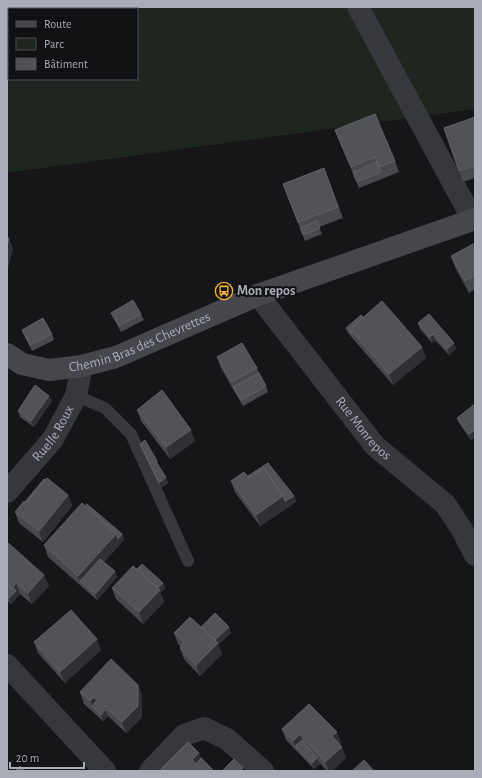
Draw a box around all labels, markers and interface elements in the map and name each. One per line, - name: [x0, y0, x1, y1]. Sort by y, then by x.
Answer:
- legend: [8, 8, 138, 80]
- text: Route: [44, 18, 71, 30]
- text: Parc: [44, 38, 64, 50]
- text: Bâtiment: [44, 58, 88, 70]
- bus stop icon: Mon repos: [214, 281, 234, 301]
- place label: Mon repos: [237, 284, 295, 298]
- street label: Chemin Bras des Chevrettes: [68, 310, 212, 375]
- street label: Rue Monrepos: [333, 394, 393, 463]
- street label: Ruelle Roux: [30, 403, 77, 464]
- scale bar: [10, 744, 84, 770]
- text: 20 m: [16, 752, 39, 764]

